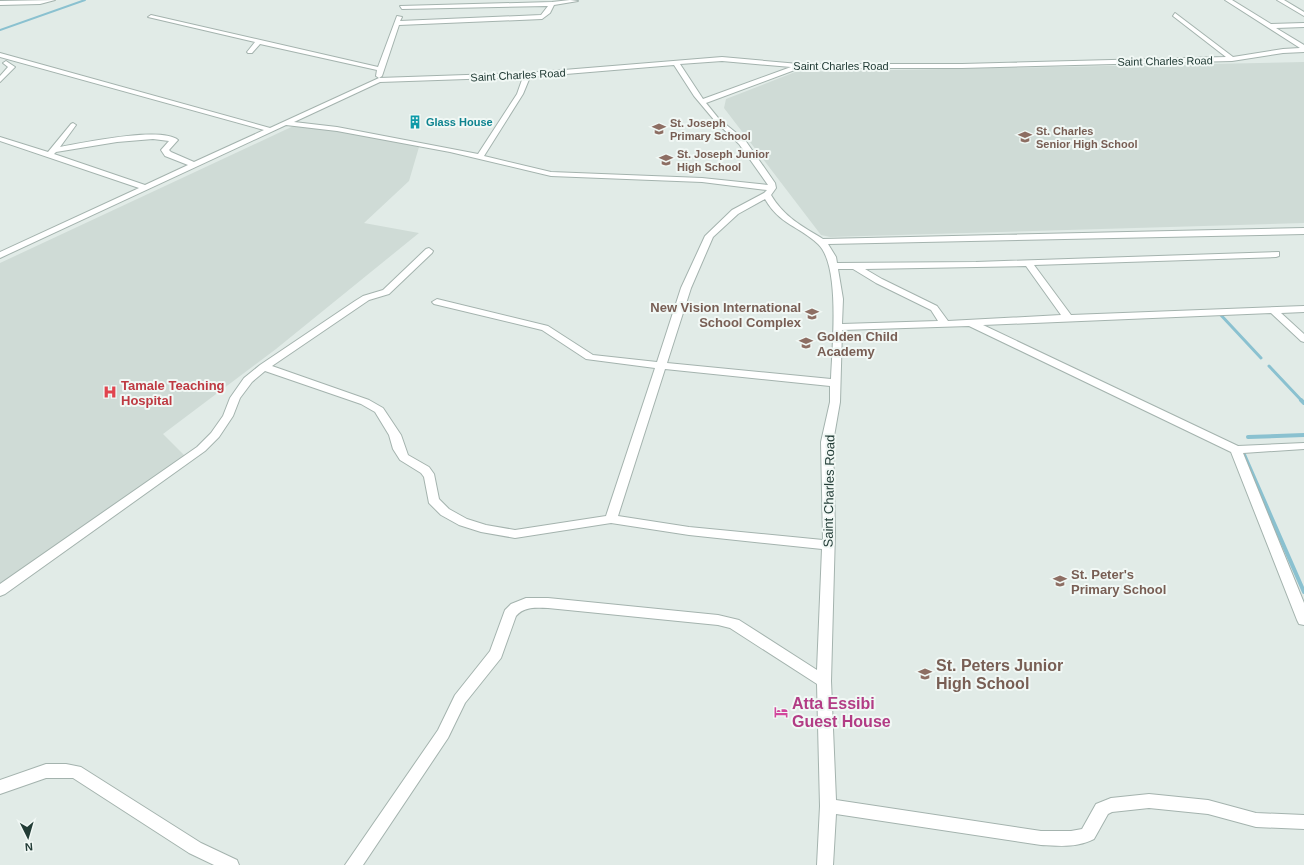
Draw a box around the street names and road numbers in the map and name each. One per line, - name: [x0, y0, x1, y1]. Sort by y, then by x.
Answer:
- street label: Saint Charles Road: [1117, 54, 1213, 68]
- street label: Saint Charles Road: [793, 60, 889, 72]
- street label: Saint Charles Road: [470, 67, 566, 83]
- street label: Saint Charles Road: [821, 435, 837, 547]

